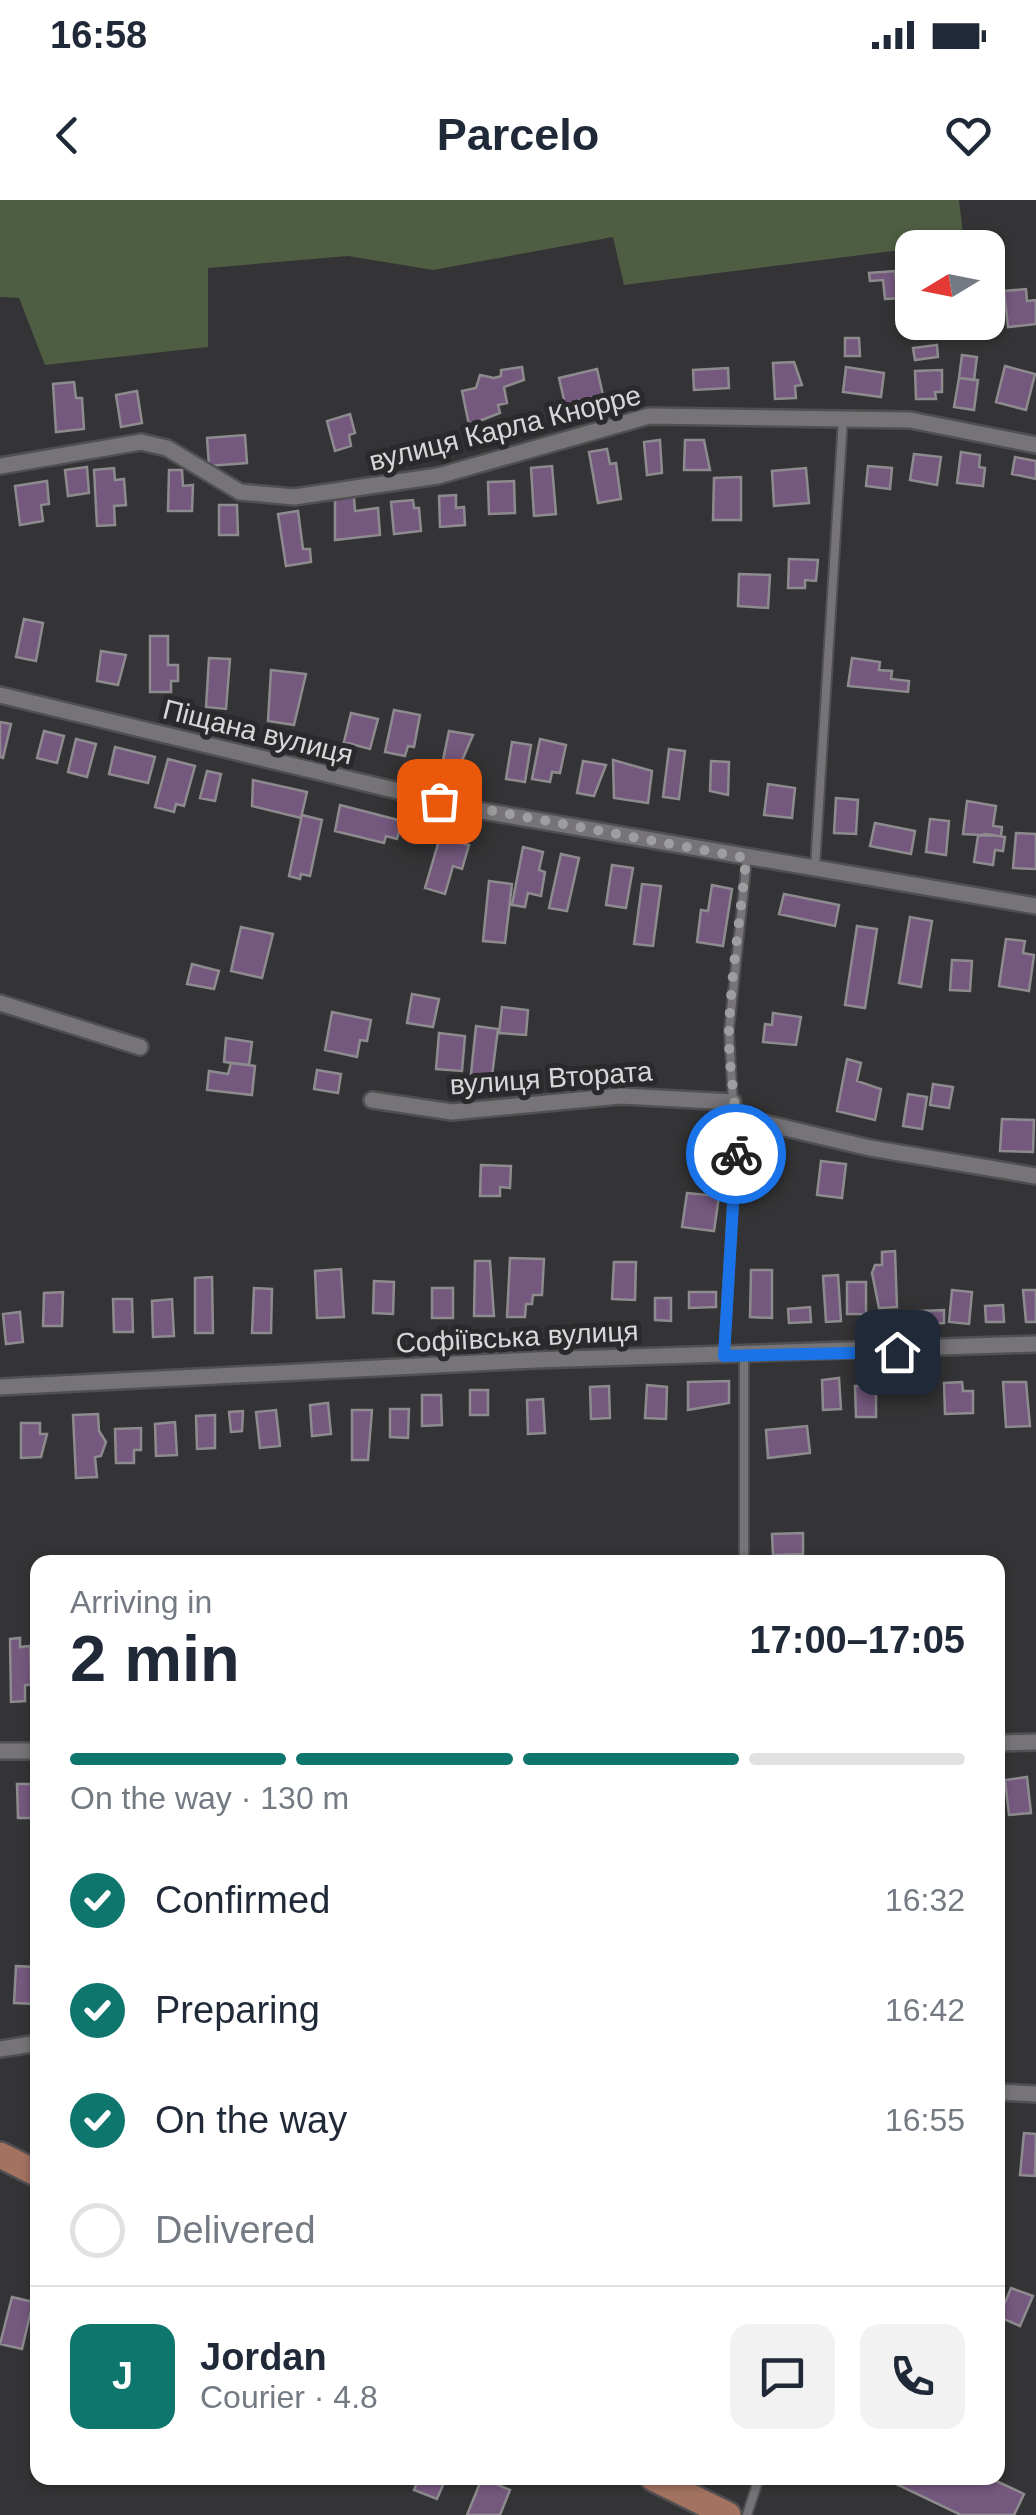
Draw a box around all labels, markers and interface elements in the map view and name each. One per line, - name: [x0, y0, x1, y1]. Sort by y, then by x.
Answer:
- text: 16:58: [50, 14, 147, 56]
- icon: back: [40, 108, 95, 163]
- icon: heart: [941, 108, 996, 163]
- text: Parcelo: [437, 109, 599, 160]
- north arrow: [895, 230, 1005, 340]
- map controls: [895, 230, 1005, 340]
- street label: вулиця Карла Кнорре: [366, 379, 644, 477]
- street label: Піщана вулиця: [160, 693, 356, 771]
- pin: [397, 759, 482, 844]
- icon: bag: [412, 774, 467, 829]
- street label: вулиця Втората: [449, 1055, 654, 1101]
- courier: [686, 1104, 786, 1204]
- icon: bike: [709, 1127, 764, 1182]
- pin: [855, 1310, 940, 1395]
- street label: Софіївська вулиця: [395, 1315, 639, 1359]
- icon: home: [870, 1325, 925, 1380]
- text: Arriving in: [70, 1584, 212, 1620]
- text: 17:00–17:05: [749, 1619, 965, 1661]
- text: 2 min: [70, 1622, 240, 1695]
- text: On the way · 130 m: [70, 1780, 349, 1816]
- icon: check: [70, 1873, 125, 1928]
- text: Confirmed: [155, 1879, 330, 1921]
- text: 16:32: [885, 1882, 965, 1918]
- icon: check: [70, 1983, 125, 2038]
- text: Preparing: [155, 1989, 320, 2031]
- text: 16:42: [885, 1992, 965, 2028]
- icon: check: [70, 2093, 125, 2148]
- text: On the way: [155, 2099, 347, 2141]
- text: 16:55: [885, 2102, 965, 2138]
- text: Delivered: [155, 2209, 316, 2251]
- button: chat: [730, 2324, 835, 2429]
- button: phone: [860, 2324, 965, 2429]
- text: Jordan: [200, 2336, 327, 2378]
- text: J: [112, 2355, 133, 2397]
- text: Courier · 4.8: [200, 2379, 378, 2415]

